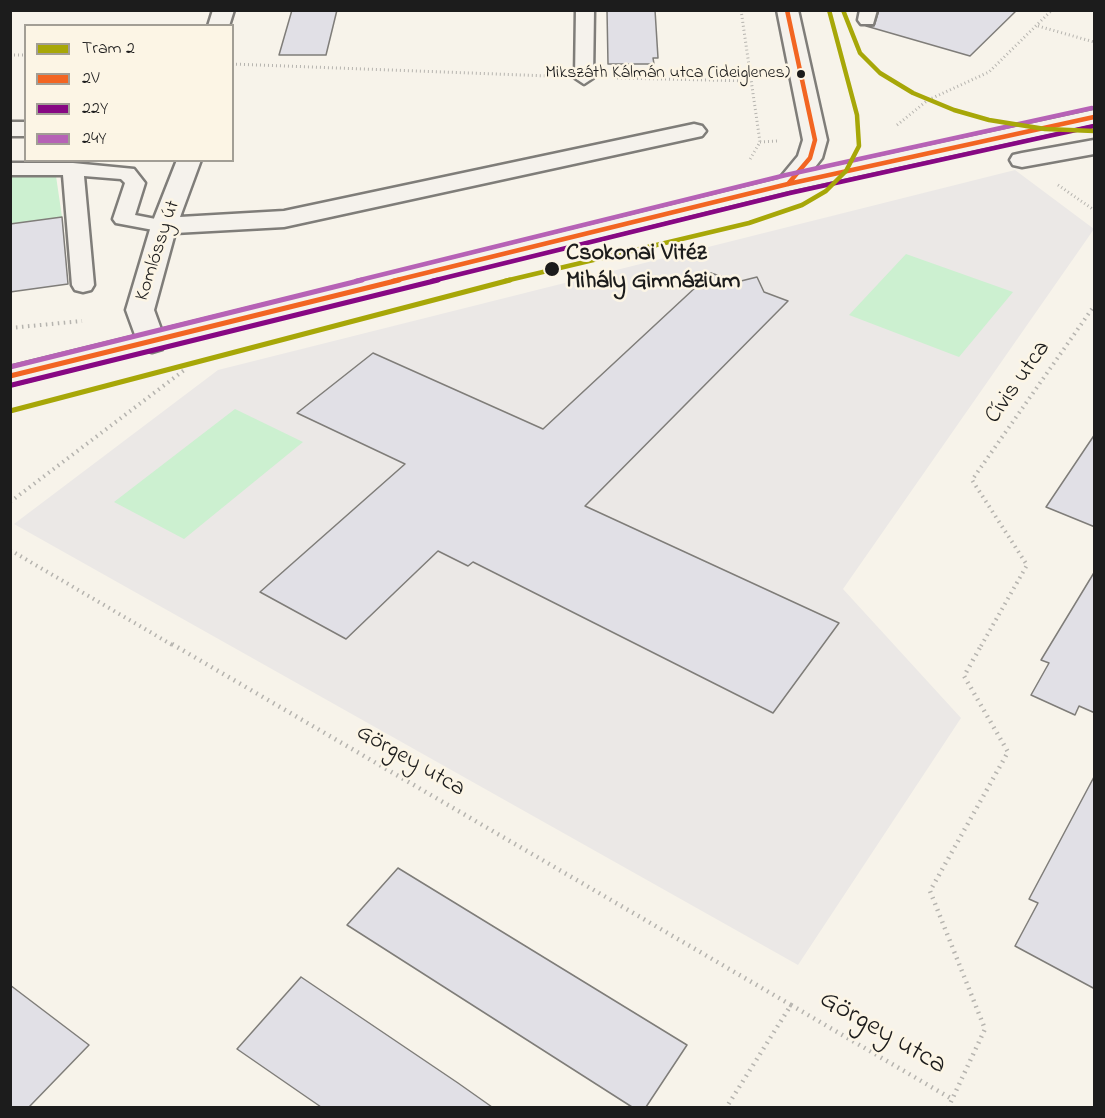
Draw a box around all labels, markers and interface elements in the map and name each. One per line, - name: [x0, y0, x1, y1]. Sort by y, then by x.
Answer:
- legend: [24, 24, 234, 162]
- text: Tram 2: [82, 36, 135, 62]
- place label: Mikszáth Kálmán utca (ideiglenes): [545, 63, 790, 85]
- text: 2V: [82, 66, 99, 92]
- marker: Mikszáth Kálmán utca (ideiglenes): [795, 68, 807, 80]
- text: 22Y: [82, 96, 108, 122]
- text: 24Y: [82, 126, 107, 152]
- street label: Komlóssy út: [132, 198, 186, 304]
- place label: Csokonai Vitéz Mihály Gimnázium: [566, 241, 740, 297]
- marker: Csokonai Vitéz Mihály Gimnázium: [543, 260, 561, 278]
- street label: Cívis utca: [980, 336, 1058, 430]
- street label: Görgey utca: [350, 719, 470, 805]
- street label: Görgey utca: [812, 984, 952, 1084]

